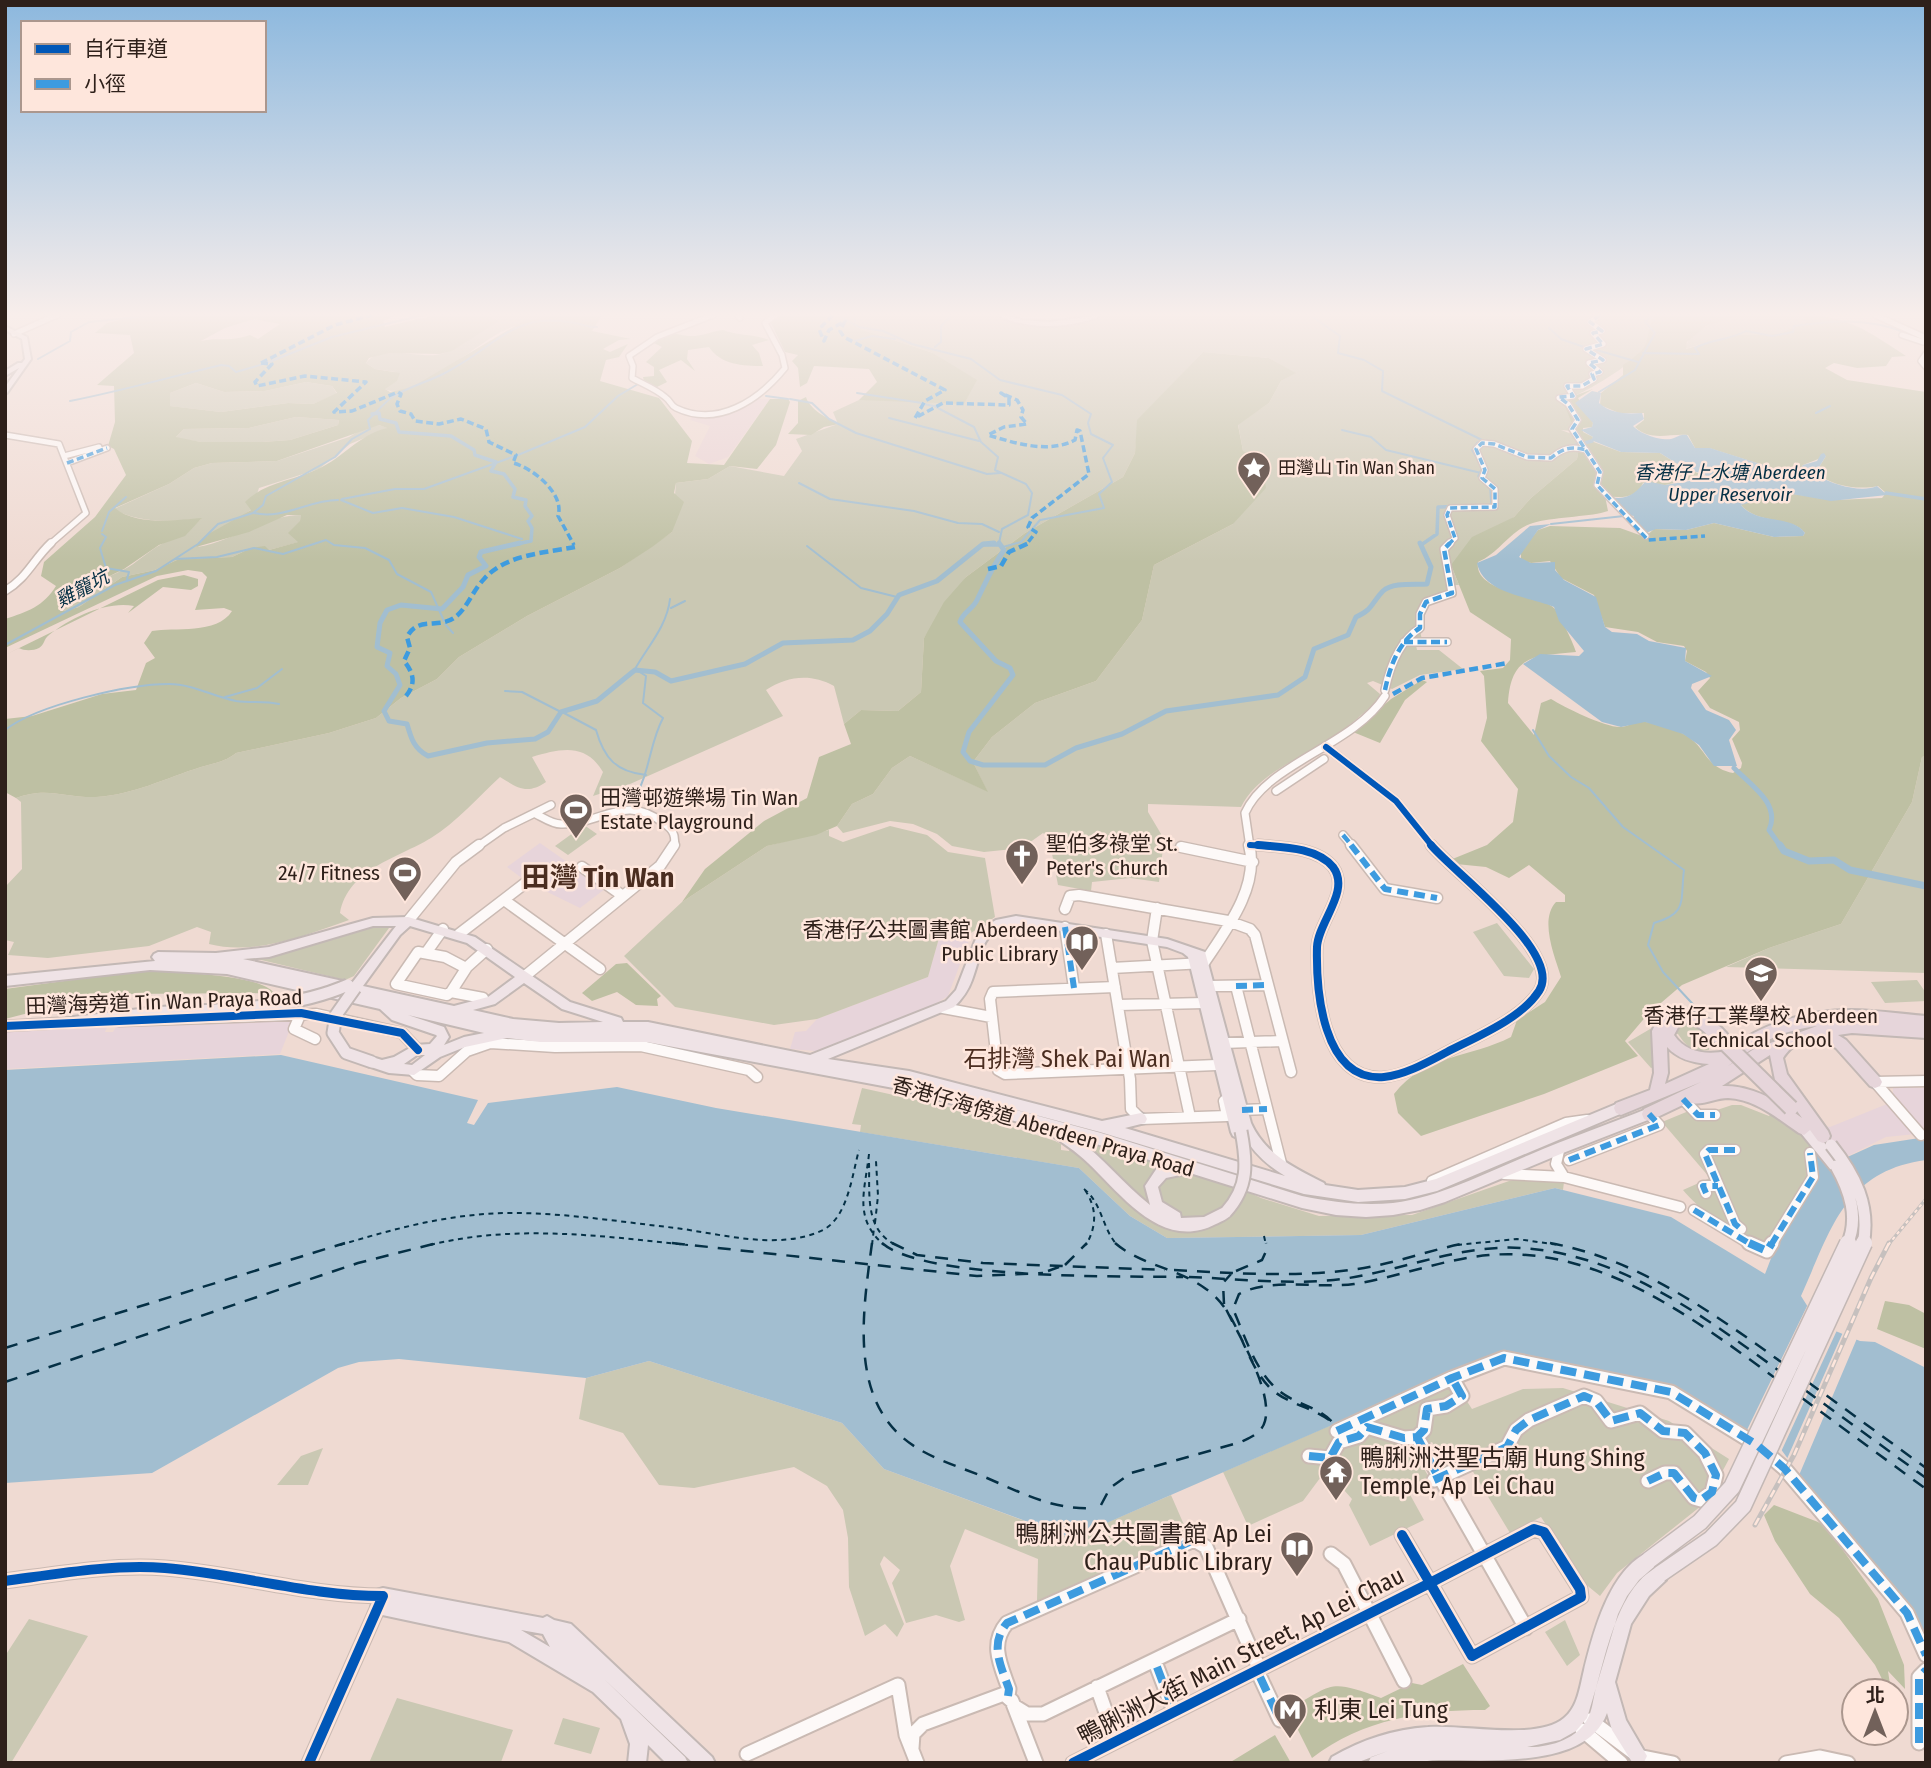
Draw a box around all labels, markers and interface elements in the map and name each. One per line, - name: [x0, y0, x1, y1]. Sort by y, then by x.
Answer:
- legend: [21, 21, 266, 112]
- text: 自行車道: [84, 36, 168, 62]
- text: 小徑: [84, 71, 126, 97]
- place icon: 田灣山 Tin Wan Shan: [1235, 449, 1273, 498]
- place label: 田灣山 Tin Wan Shan: [1278, 457, 1435, 479]
- water label: 香港仔上水塘 Aberdeen Upper Reservoir: [1634, 461, 1826, 506]
- water label: 雞籠坑: [52, 564, 115, 612]
- place label: 田灣邨遊樂場 Tin Wan Estate Playground: [600, 785, 798, 835]
- sports icon: 田灣邨遊樂場 Tin Wan Estate Playground: [557, 791, 595, 840]
- place label: 聖伯多祿堂 St. Peter's Church: [1046, 831, 1178, 881]
- church icon: 聖伯多祿堂 St. Peter's Church: [1003, 837, 1041, 886]
- sports icon: 24/7 Fitness: [386, 854, 424, 903]
- place label: 24/7 Fitness: [278, 860, 380, 886]
- district label: 田灣 Tin Wan: [522, 861, 674, 894]
- place label: 香港仔公共圖書館 Aberdeen Public Library: [803, 917, 1059, 967]
- library icon: 香港仔公共圖書館 Aberdeen Public Library: [1063, 923, 1101, 972]
- school or university icon: 香港仔工業學校 Aberdeen Technical School: [1742, 954, 1780, 1003]
- street label: 田灣海旁道 Tin Wan Praya Road: [25, 984, 303, 1020]
- place label: 香港仔工業學校 Aberdeen Technical School: [1644, 1003, 1878, 1053]
- district label: 石排灣 Shek Pai Wan: [963, 1045, 1171, 1073]
- street label: 香港仔海傍道 Aberdeen Praya Road: [889, 1071, 1197, 1183]
- place label: 鴨脷洲洪聖古廟 Hung Shing Temple, Ap Lei Chau: [1360, 1444, 1646, 1500]
- temple icon: 鴨脷洲洪聖古廟 Hung Shing Temple, Ap Lei Chau: [1317, 1453, 1355, 1502]
- place label: 鴨脷洲公共圖書館 Ap Lei Chau Public Library: [1015, 1520, 1272, 1576]
- library icon: 鴨脷洲公共圖書館 Ap Lei Chau Public Library: [1278, 1529, 1316, 1578]
- street label: 鴨脷洲大街 Main Street, Ap Lei Chau: [1073, 1561, 1409, 1751]
- north arrow: [1840, 1677, 1910, 1747]
- text: 北: [1865, 1684, 1885, 1707]
- metro station icon: 利東 Lei Tung: [1271, 1691, 1309, 1740]
- place label: 利東 Lei Tung: [1314, 1696, 1449, 1724]

